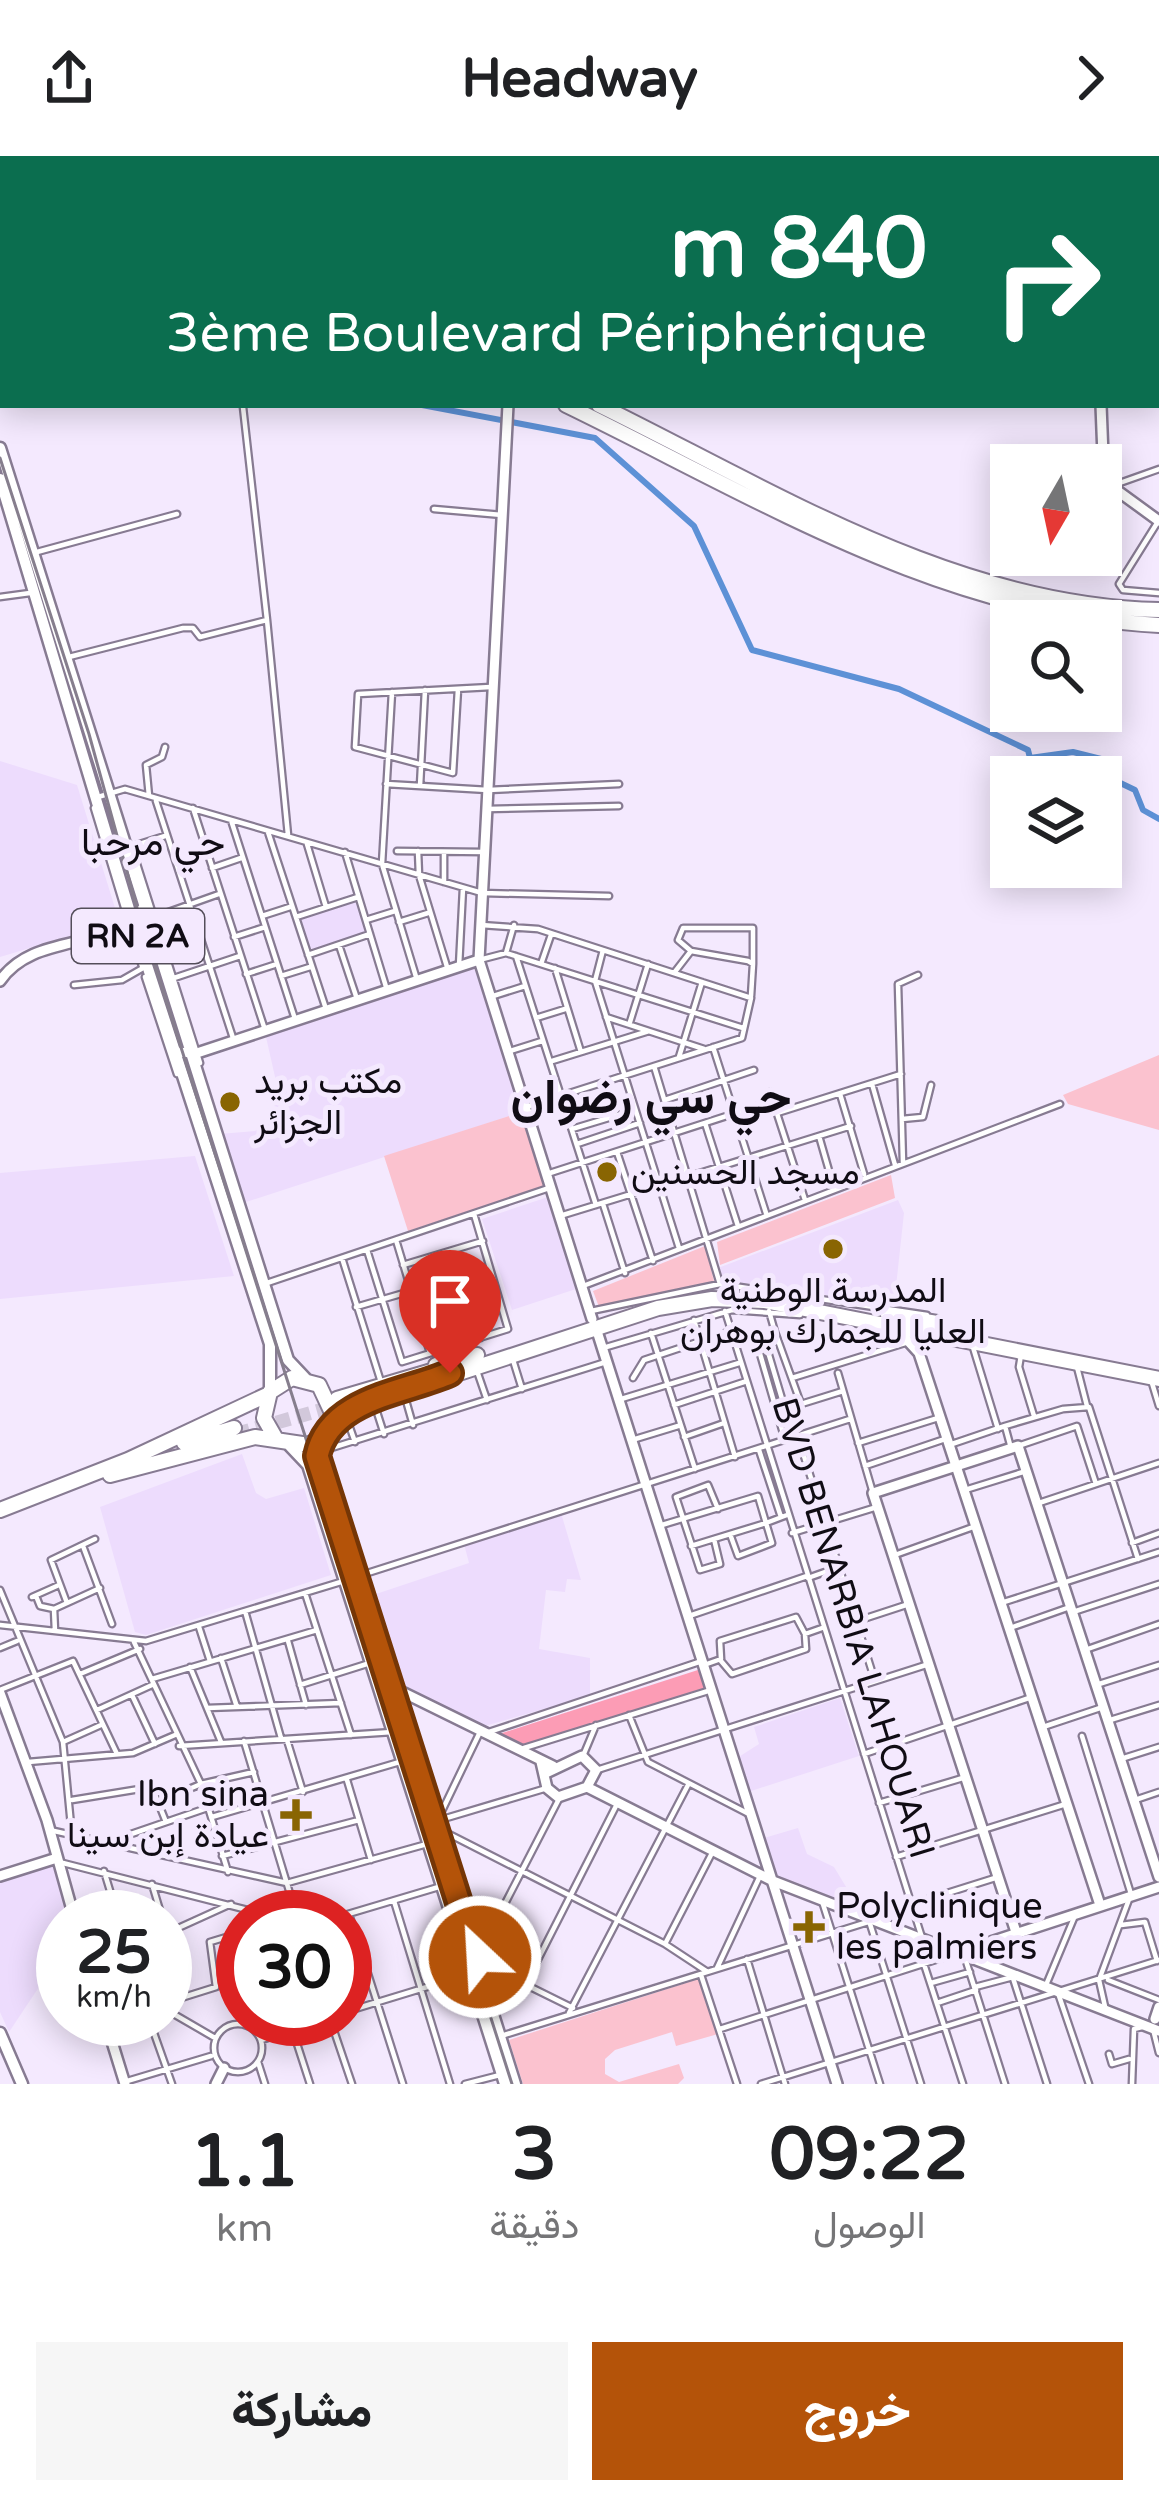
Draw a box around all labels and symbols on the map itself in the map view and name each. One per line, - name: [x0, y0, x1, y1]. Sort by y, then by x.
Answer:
- north arrow: [990, 444, 1122, 576]
- district label: حي مرحبا: [81, 819, 225, 873]
- road number: RN 2A: [72, 909, 204, 963]
- place label: مكتب بريد الجزائر: [253, 1060, 402, 1144]
- district label: حي سي رضوان: [511, 1069, 791, 1136]
- marker: مكتب بريد الجزائر: [217, 1089, 243, 1115]
- place label: مسجد الحسنين: [631, 1151, 860, 1194]
- marker: مسجد الحسنين: [594, 1159, 620, 1185]
- marker: المدرسة الوطنية العليا للجمارك بوهران: [820, 1236, 846, 1262]
- pin: [399, 1250, 501, 1373]
- place label: المدرسة الوطنية العليا للجمارك بوهران: [680, 1269, 986, 1353]
- street label: BVD BENARBIA LAHOUARI: [762, 1393, 944, 1863]
- place label: Ibn sina عيادة إبن سينا: [67, 1773, 269, 1858]
- marker: Ibn sina عيادة إبن سينا: [280, 1799, 312, 1831]
- place label: Polyclinique les palmiers: [836, 1885, 1043, 1969]
- speed limit sign: 30: [216, 1890, 372, 2046]
- position arrow: [417, 1894, 543, 2020]
- marker: Polyclinique les palmiers: [793, 1911, 825, 1943]

